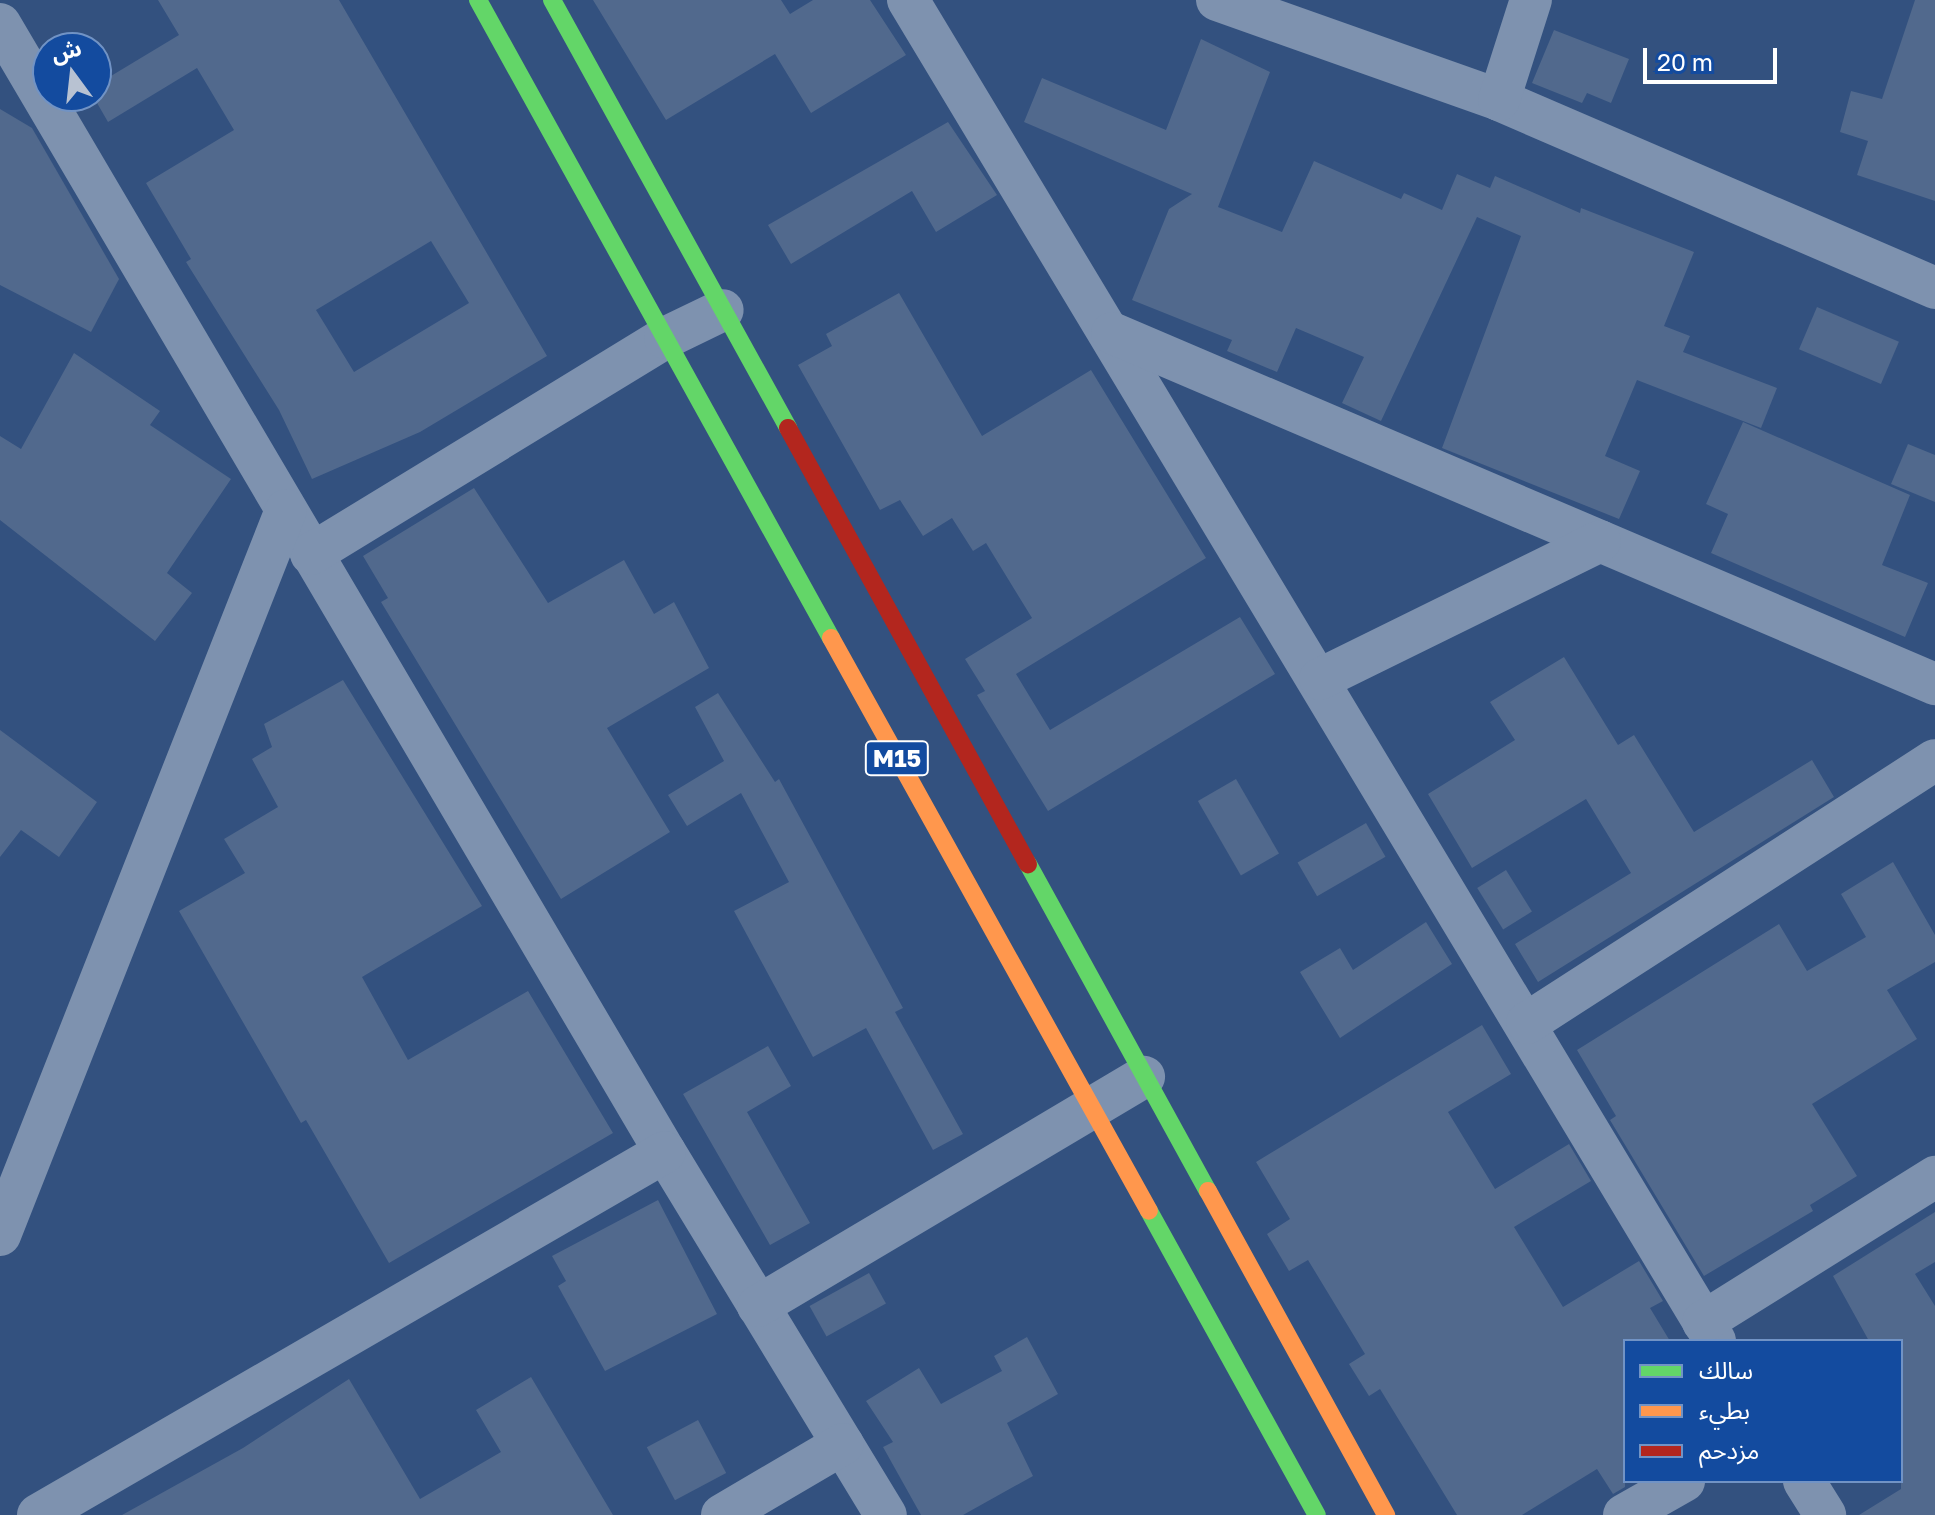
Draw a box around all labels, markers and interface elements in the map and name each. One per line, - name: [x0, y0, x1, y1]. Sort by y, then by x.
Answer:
- north arrow: [32, 32, 112, 112]
- scale bar: [1647, 32, 1781, 82]
- text: ش: [48, 33, 84, 67]
- text: 20 m: [1657, 47, 1713, 76]
- road number: M15: [863, 738, 931, 778]
- legend: [1623, 1339, 1903, 1483]
- text: سالك: [1699, 1355, 1753, 1384]
- text: بطيء: [1699, 1395, 1750, 1424]
- text: مزدحم: [1699, 1435, 1759, 1464]

